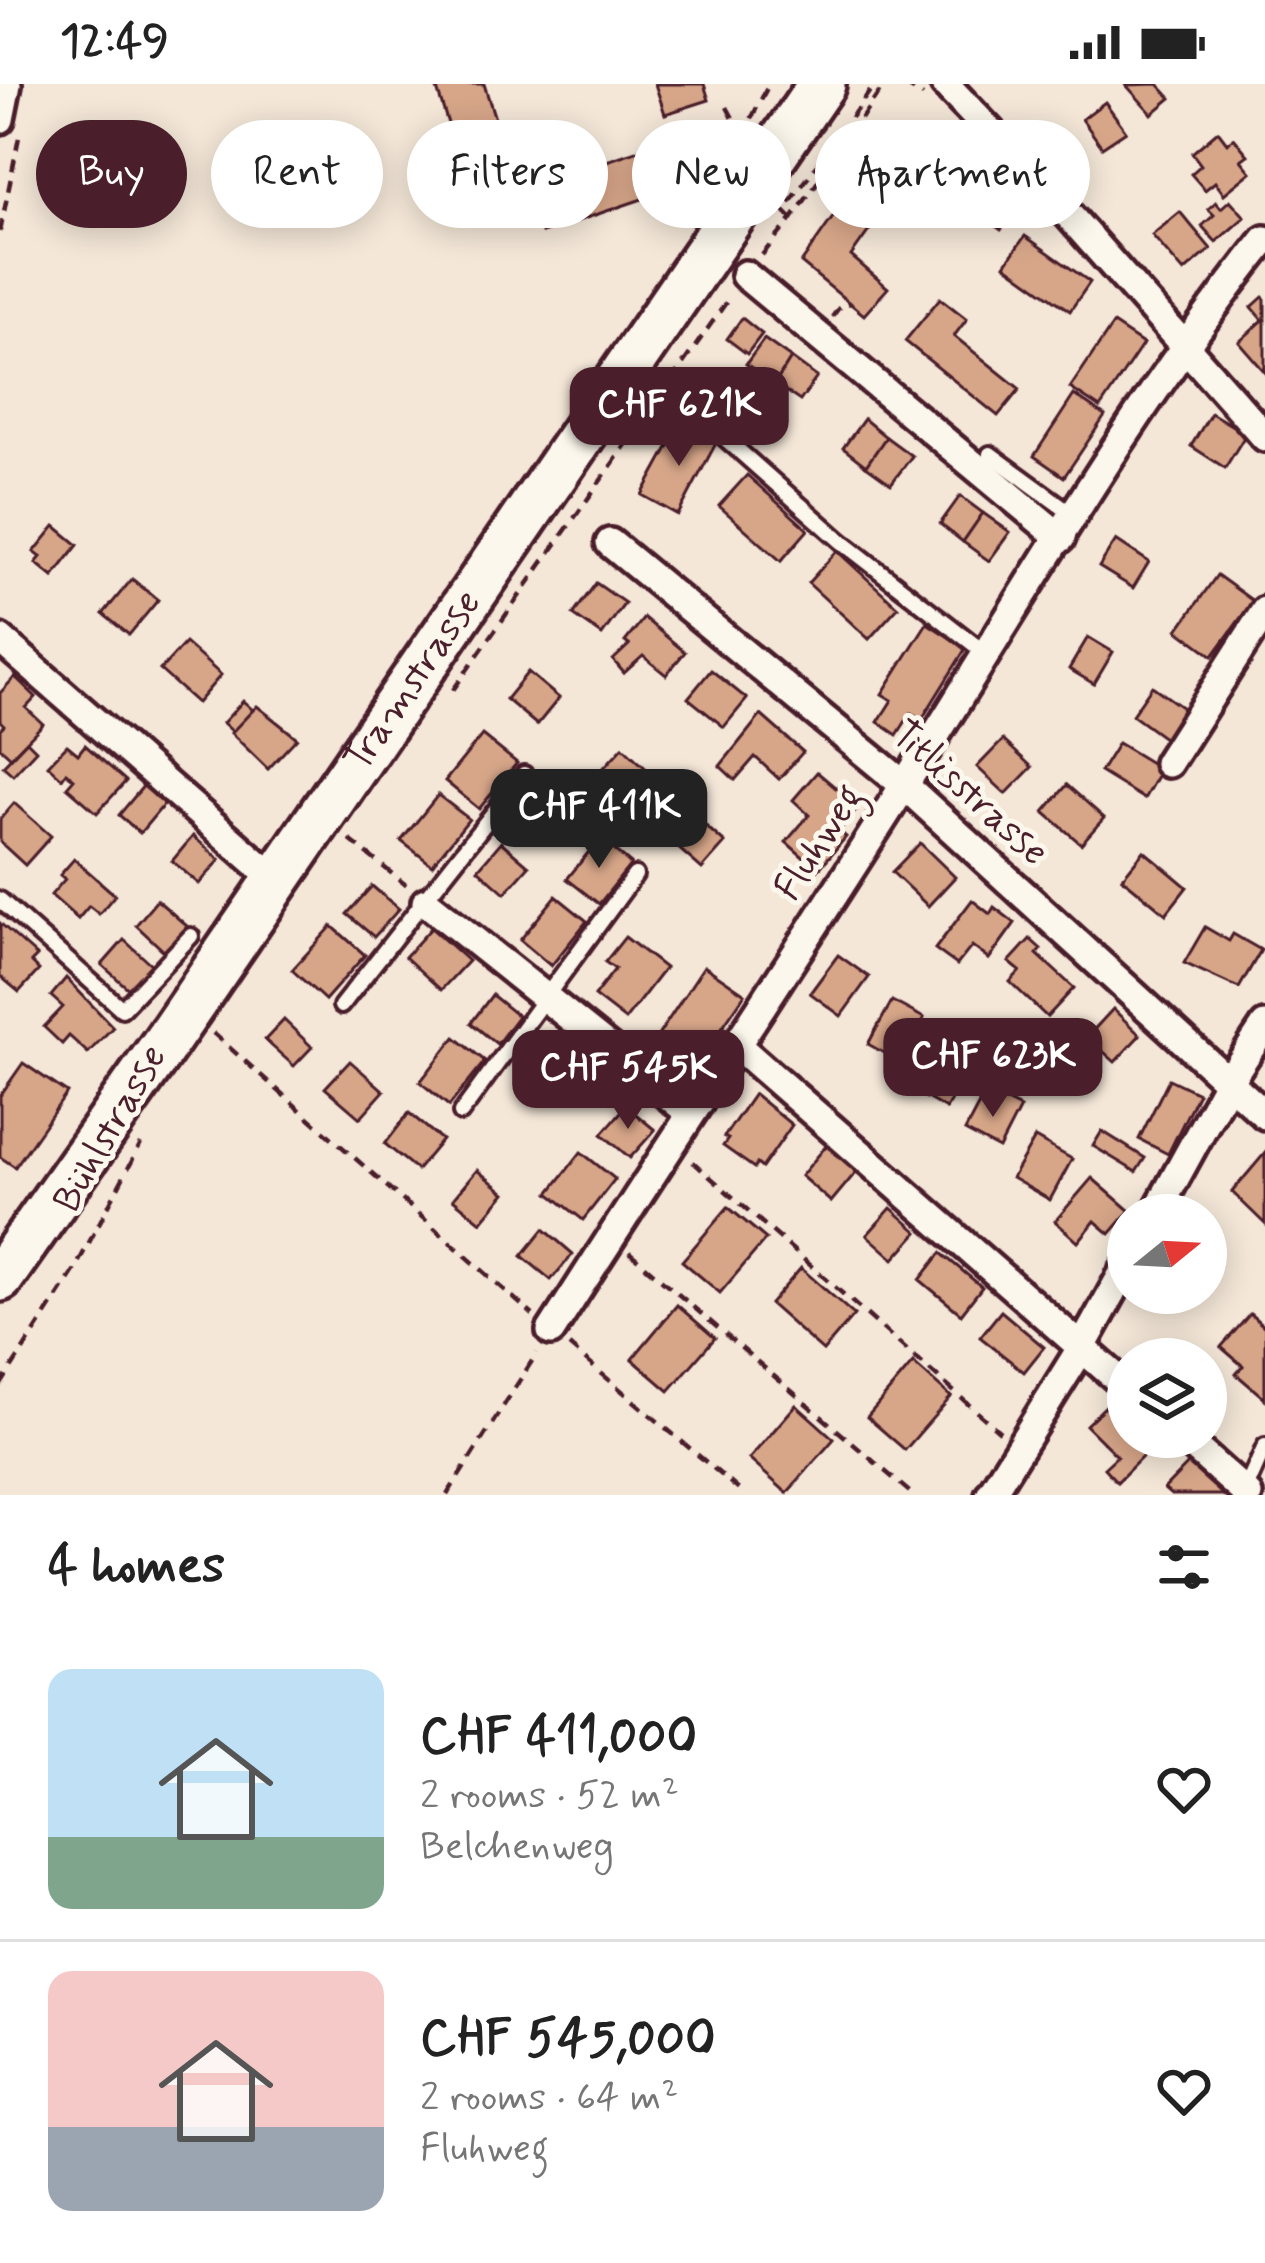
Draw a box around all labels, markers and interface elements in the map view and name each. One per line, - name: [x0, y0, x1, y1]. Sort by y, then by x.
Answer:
- text: 12:49: [60, 13, 169, 72]
- chip: Buy: [36, 120, 187, 228]
- chip: Rent: [211, 120, 383, 228]
- chip: Filters: [407, 120, 608, 228]
- chip: New: [632, 120, 791, 228]
- chip: Apartment: [815, 120, 1090, 228]
- pin: CHF 621K: [555, 367, 803, 469]
- text: CHF 621K: [597, 380, 761, 431]
- street label: Tramstrasse: [333, 580, 493, 782]
- street label: Titlisstrasse: [879, 710, 1059, 878]
- pin: CHF 411K: [475, 769, 723, 871]
- street label: Fluhweg: [763, 775, 879, 913]
- text: CHF 411K: [517, 782, 681, 833]
- pin: CHF 623K: [869, 1018, 1117, 1120]
- pin: CHF 545K: [504, 1030, 752, 1132]
- text: CHF 623K: [910, 1031, 1076, 1082]
- street label: Bühlstrasse: [42, 1036, 180, 1222]
- text: CHF 545K: [539, 1043, 717, 1094]
- north arrow: [1107, 1194, 1227, 1314]
- map controls: [1107, 1194, 1227, 1458]
- button: layers: [1107, 1338, 1227, 1458]
- text: 4 homes: [48, 1534, 225, 1600]
- icon: filters: [1151, 1534, 1217, 1600]
- text: CHF 411,000: [420, 1705, 697, 1771]
- icon: home: [144, 1717, 288, 1861]
- icon: heart: [1151, 1756, 1217, 1822]
- text: 2 rooms · 52 m²: [420, 1771, 679, 1822]
- text: Belchenweg: [420, 1822, 614, 1873]
- text: CHF 545,000: [420, 2007, 716, 2073]
- icon: home: [144, 2019, 288, 2163]
- icon: heart: [1151, 2058, 1217, 2124]
- text: 2 rooms · 64 m²: [420, 2073, 678, 2124]
- text: Fluhweg: [420, 2124, 549, 2175]

